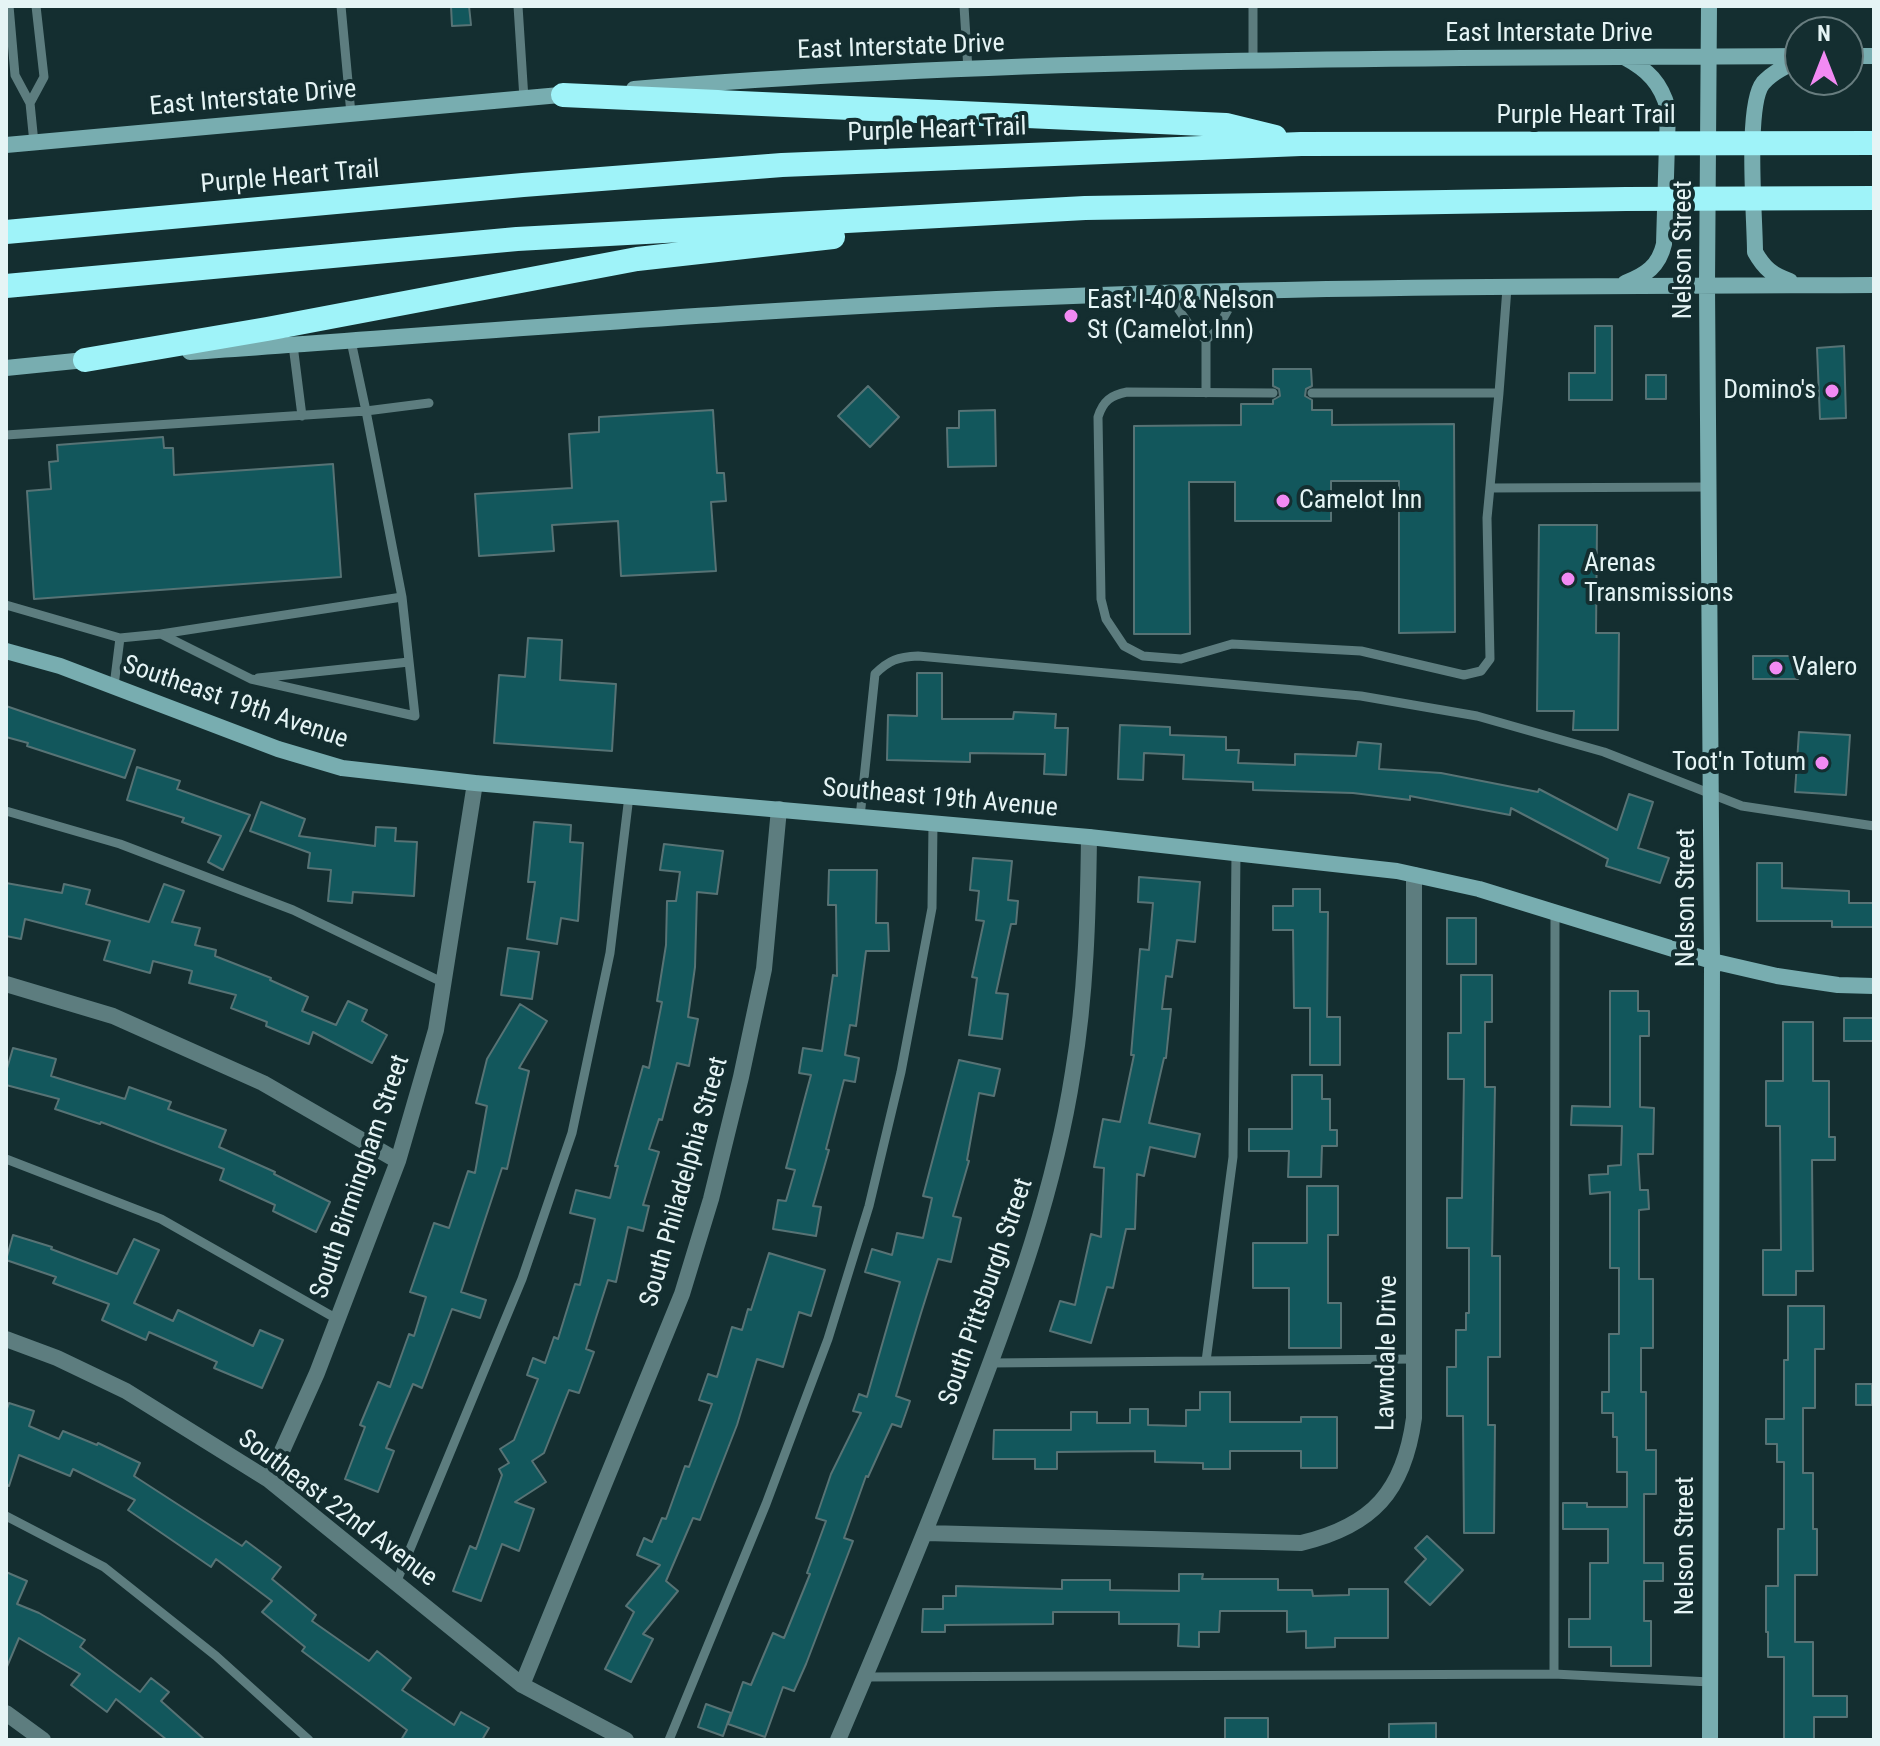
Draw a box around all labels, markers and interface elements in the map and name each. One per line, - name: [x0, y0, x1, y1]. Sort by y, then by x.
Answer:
- north arrow: [1784, 16, 1864, 96]
- street label: East Interstate Drive: [1445, 18, 1653, 50]
- text: N: [1817, 21, 1831, 46]
- street label: East Interstate Drive: [797, 29, 1005, 67]
- street label: East Interstate Drive: [148, 74, 358, 124]
- street label: Purple Heart Trail: [1496, 100, 1676, 132]
- street label: Purple Heart Trail: [847, 112, 1027, 150]
- street label: Purple Heart Trail: [199, 155, 381, 201]
- street label: Nelson Street: [1668, 181, 1700, 319]
- place label: East I-40 & Nelson St (Camelot Inn): [1087, 285, 1274, 346]
- marker: East I-40 & Nelson St (Camelot Inn): [1062, 307, 1080, 325]
- place label: Domino's: [1723, 375, 1816, 407]
- marker: Domino's: [1823, 382, 1841, 400]
- place label: Camelot Inn: [1299, 485, 1422, 517]
- marker: Camelot Inn: [1274, 492, 1292, 510]
- place label: Arenas Transmissions: [1584, 548, 1734, 610]
- marker: Arenas Transmissions: [1559, 570, 1577, 588]
- street label: Southeast 19th Avenue: [118, 650, 352, 756]
- place label: Valero: [1792, 652, 1857, 684]
- marker: Valero: [1767, 659, 1785, 677]
- place label: Toot'n Totum: [1672, 747, 1806, 779]
- marker: Toot'n Totum: [1813, 754, 1831, 772]
- street label: Southeast 19th Avenue: [821, 773, 1059, 825]
- street label: Nelson Street: [1671, 829, 1703, 967]
- street label: South Birmingham Street: [305, 1051, 417, 1303]
- street label: South Philadelphia Street: [634, 1053, 736, 1311]
- street label: South Pittsburgh Street: [933, 1174, 1041, 1410]
- street label: Lawndale Drive: [1371, 1275, 1405, 1431]
- street label: Southeast 22nd Avenue: [231, 1424, 443, 1594]
- street label: Nelson Street: [1670, 1477, 1702, 1615]

